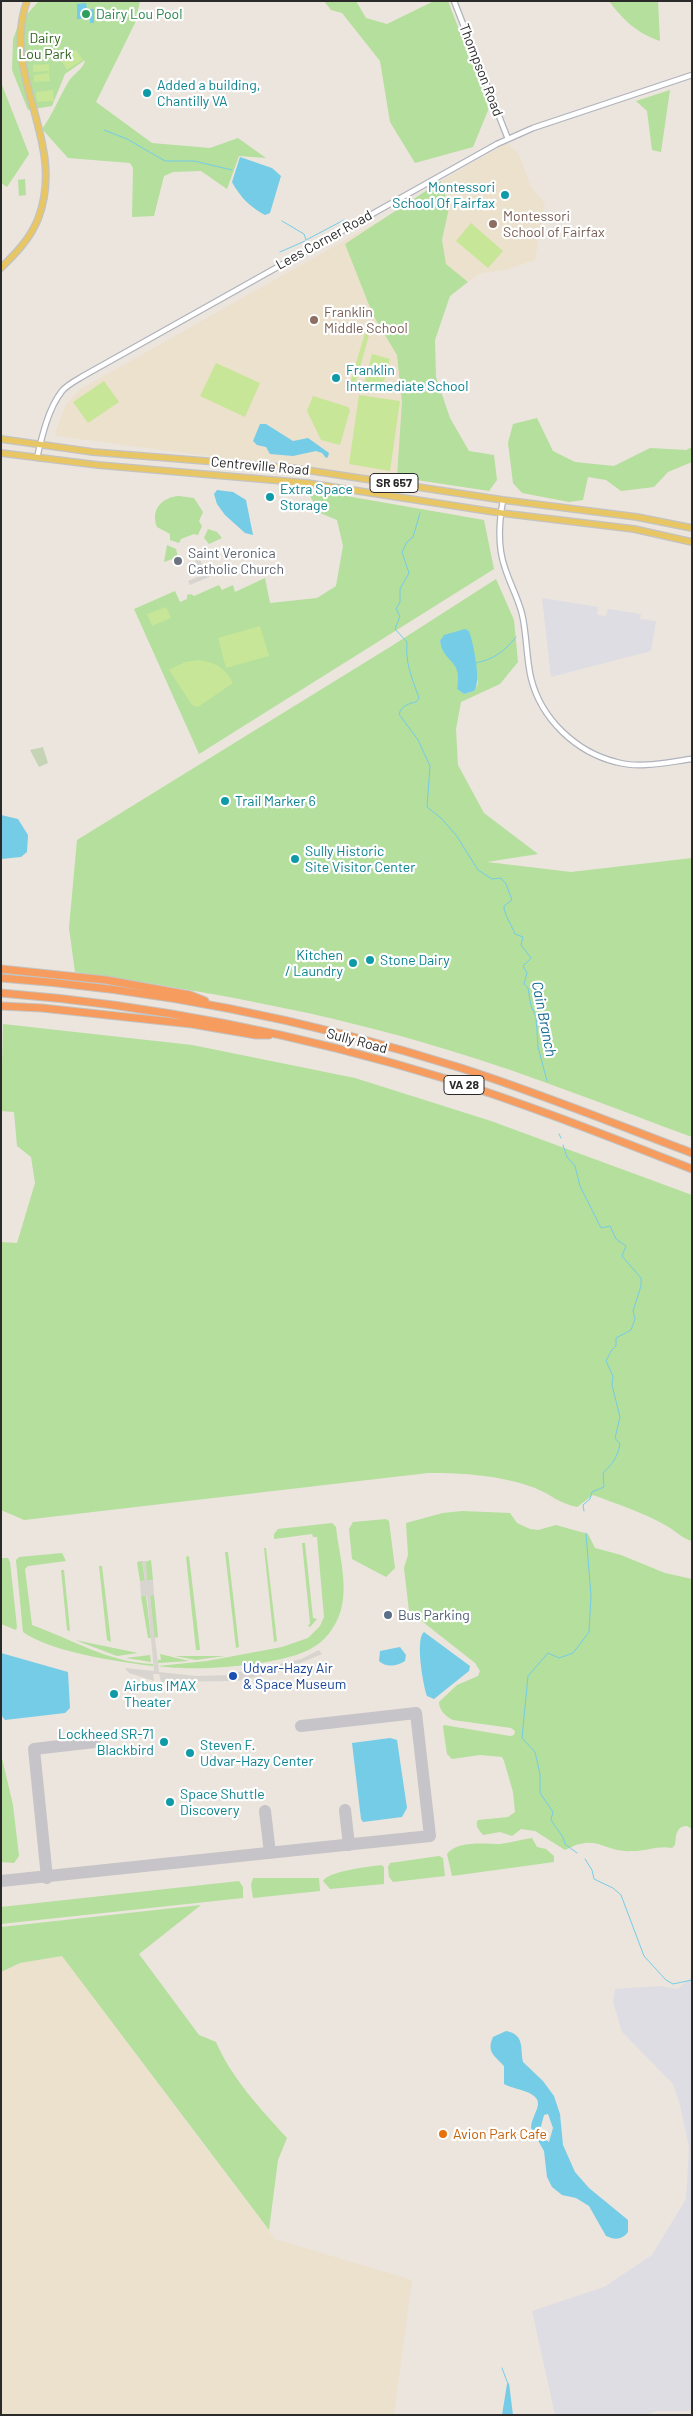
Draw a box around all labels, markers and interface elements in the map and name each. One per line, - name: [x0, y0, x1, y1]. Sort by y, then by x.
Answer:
- place label: Dairy Lou Pool: [96, 6, 182, 22]
- marker: Dairy Lou Pool: [80, 8, 92, 20]
- street label: Thompson Road: [456, 21, 506, 119]
- park label: Dairy Lou Park: [18, 30, 72, 62]
- place label: Added a building, Chantilly VA: [157, 77, 260, 110]
- marker: Added a building, Chantilly VA: [141, 87, 153, 99]
- place label: Montessori School Of Fairfax: [392, 179, 495, 212]
- marker: Montessori School Of Fairfax: [499, 189, 511, 201]
- street label: Lees Corner Road: [273, 207, 375, 273]
- place label: Montessori School of Fairfax: [503, 208, 605, 240]
- marker: Montessori School of Fairfax: [487, 218, 499, 230]
- place label: Franklin Middle School: [324, 304, 408, 336]
- marker: Franklin Middle School: [308, 314, 320, 326]
- place label: Franklin Intermediate School: [346, 362, 468, 394]
- marker: Franklin Intermediate School: [330, 372, 342, 384]
- street label: Centreville Road: [210, 453, 310, 479]
- road number: SR 657: [370, 473, 418, 492]
- place label: Extra Space Storage: [280, 481, 353, 514]
- marker: Extra Space Storage: [264, 491, 276, 503]
- place label: Saint Veronica Catholic Church: [188, 545, 284, 578]
- marker: Saint Veronica Catholic Church: [172, 555, 184, 567]
- place label: Trail Marker 6: [235, 793, 316, 809]
- marker: Trail Marker 6: [219, 795, 231, 807]
- place label: Sully Historic Site Visitor Center: [305, 843, 415, 876]
- marker: Sully Historic Site Visitor Center: [289, 853, 301, 865]
- place label: Kitchen / Laundry: [285, 947, 343, 980]
- place label: Stone Dairy: [380, 952, 450, 968]
- marker: Stone Dairy: [364, 954, 376, 966]
- marker: Kitchen / Laundry: [347, 957, 359, 969]
- water label: Cain Branch: [528, 980, 560, 1058]
- street label: Sully Road: [325, 1025, 389, 1057]
- road number: VA 28: [444, 1076, 484, 1094]
- place label: Bus Parking: [398, 1607, 470, 1623]
- marker: Bus Parking: [382, 1609, 394, 1621]
- place label: Udvar-Hazy Air & Space Museum: [243, 1660, 346, 1692]
- marker: Udvar-Hazy Air & Space Museum: [227, 1670, 239, 1682]
- place label: Airbus IMAX Theater: [124, 1678, 196, 1710]
- marker: Airbus IMAX Theater: [108, 1688, 120, 1700]
- place label: Lockheed SR-71 Blackbird: [58, 1726, 154, 1758]
- marker: Lockheed SR-71 Blackbird: [158, 1736, 170, 1748]
- place label: Steven F. Udvar-Hazy Center: [200, 1737, 314, 1770]
- marker: Steven F. Udvar-Hazy Center: [184, 1747, 196, 1759]
- place label: Space Shuttle Discovery: [180, 1786, 265, 1818]
- marker: Space Shuttle Discovery: [164, 1796, 176, 1808]
- place label: Avion Park Cafe: [453, 2126, 547, 2142]
- marker: Avion Park Cafe: [437, 2128, 449, 2140]

